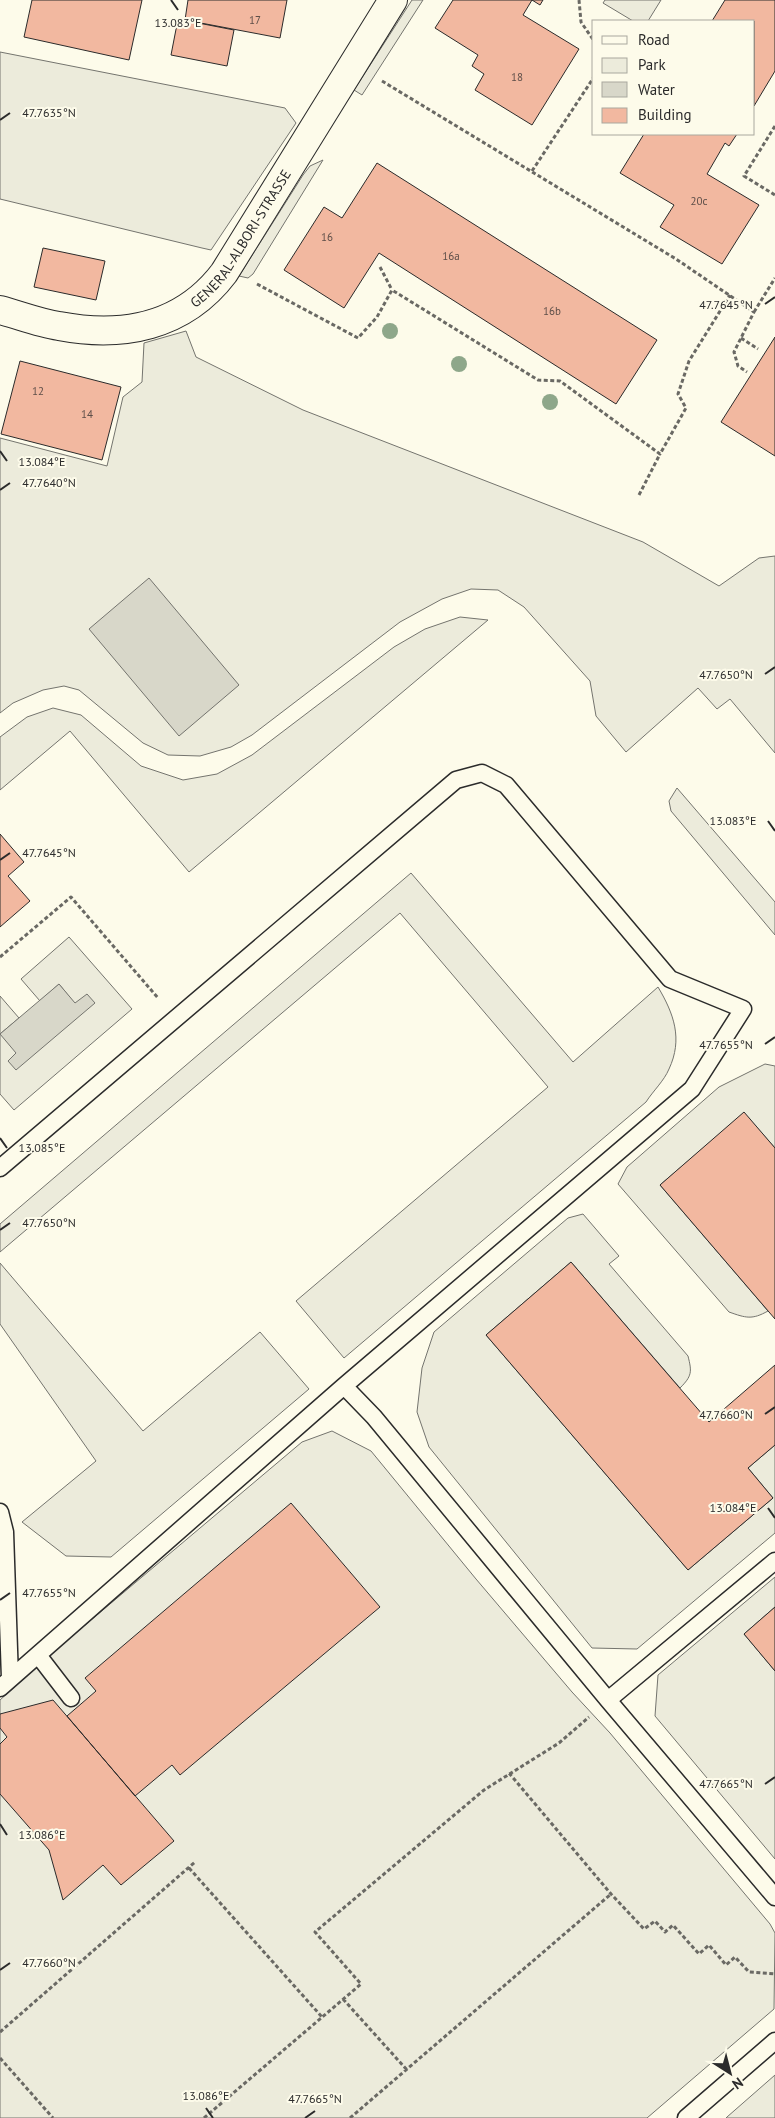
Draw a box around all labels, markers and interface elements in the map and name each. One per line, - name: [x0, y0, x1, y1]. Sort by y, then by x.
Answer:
- house number: 17: [249, 13, 261, 27]
- text: 13.083°E: [155, 15, 201, 30]
- legend: [592, 20, 755, 135]
- text: Road: [638, 30, 670, 49]
- text: Park: [638, 55, 666, 74]
- house number: 18: [511, 70, 523, 84]
- text: Water: [638, 80, 675, 99]
- text: 47.7635°N: [22, 105, 76, 120]
- text: Building: [638, 105, 692, 124]
- street label: GENERAL-ALBORI-STRASSE: [186, 166, 295, 312]
- house number: 20c: [691, 194, 708, 208]
- house number: 16: [321, 230, 333, 244]
- house number: 16a: [442, 249, 460, 263]
- text: 47.7645°N: [699, 297, 753, 312]
- house number: 16b: [543, 304, 561, 318]
- house number: 12: [32, 384, 44, 398]
- house number: 14: [81, 407, 93, 421]
- text: 13.084°E: [19, 454, 65, 469]
- text: 47.7640°N: [22, 475, 76, 490]
- text: 47.7650°N: [699, 667, 753, 682]
- text: 13.083°E: [710, 813, 756, 828]
- text: 47.7645°N: [22, 845, 76, 860]
- text: 47.7655°N: [699, 1037, 753, 1052]
- text: 13.085°E: [19, 1140, 65, 1155]
- text: 47.7650°N: [22, 1215, 76, 1230]
- text: 47.7660°N: [699, 1407, 753, 1422]
- text: 13.084°E: [710, 1500, 756, 1515]
- text: 47.7655°N: [22, 1585, 76, 1600]
- text: 47.7665°N: [699, 1776, 753, 1791]
- text: 13.086°E: [19, 1827, 65, 1842]
- text: 47.7660°N: [22, 1955, 76, 1970]
- north arrow: [705, 2048, 755, 2098]
- text: N: [729, 2074, 747, 2094]
- text: 13.086°E: [183, 2088, 229, 2103]
- text: 47.7665°N: [288, 2091, 342, 2106]

